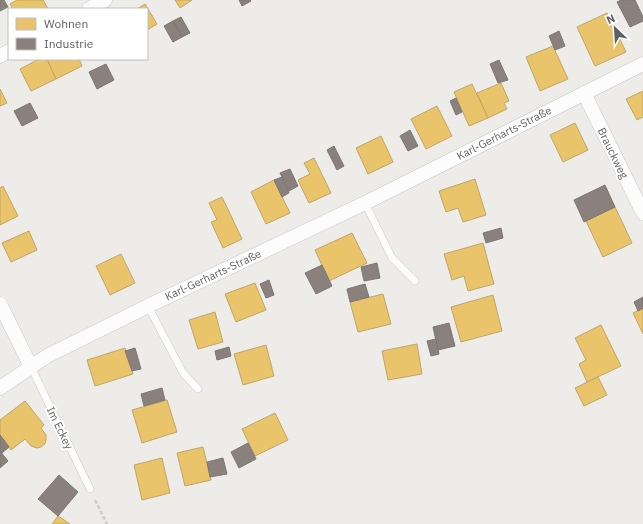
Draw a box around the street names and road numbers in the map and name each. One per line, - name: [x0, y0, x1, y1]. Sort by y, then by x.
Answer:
- street label: Karl-Gerharts-Straße: [454, 103, 554, 163]
- street label: Brauckweg: [595, 125, 631, 181]
- street label: Karl-Gerharts-Straße: [163, 247, 263, 303]
- street label: Im Eckey: [44, 404, 76, 452]

